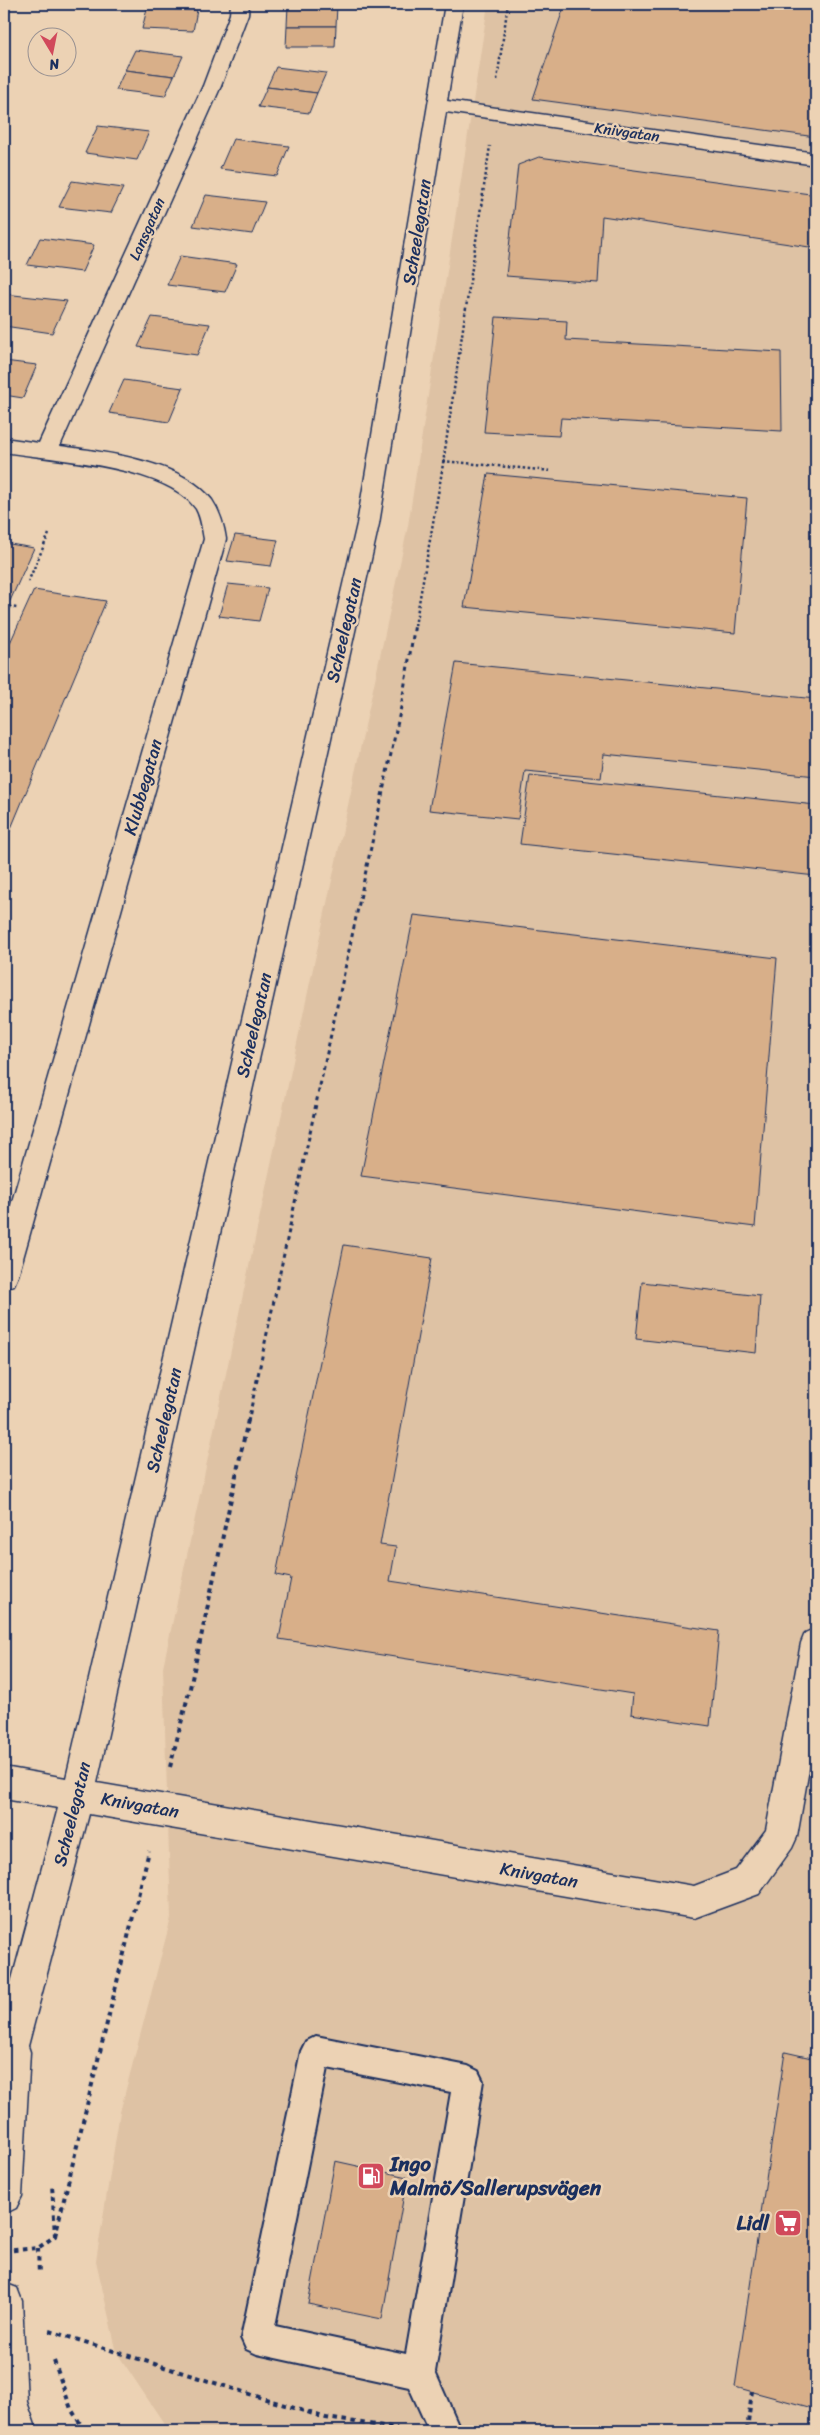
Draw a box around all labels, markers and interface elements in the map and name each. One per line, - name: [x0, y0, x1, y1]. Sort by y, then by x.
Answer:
- north arrow: [28, 28, 78, 78]
- text: N: [47, 51, 62, 78]
- street label: Knivgatan: [593, 115, 661, 149]
- street label: Scheelegatan: [393, 177, 441, 287]
- street label: Lansgatan: [122, 193, 172, 265]
- street label: Scheelegatan: [316, 574, 372, 686]
- street label: Klubbegatan: [114, 735, 172, 839]
- street label: Scheelegatan: [226, 969, 282, 1081]
- street label: Scheelegatan: [136, 1364, 192, 1476]
- street label: Scheelegatan: [44, 1758, 100, 1870]
- street label: Knivgatan: [98, 1782, 182, 1828]
- street label: Knivgatan: [497, 1852, 581, 1898]
- place label: Ingo Malmö/Sallerupsvägen: [389, 2145, 602, 2207]
- fuel station icon: Ingo Malmö/Sallerupsvägen: [356, 2161, 386, 2191]
- place label: Lidl: [736, 2204, 770, 2242]
- supermarket icon: Lidl: [773, 2208, 803, 2238]

